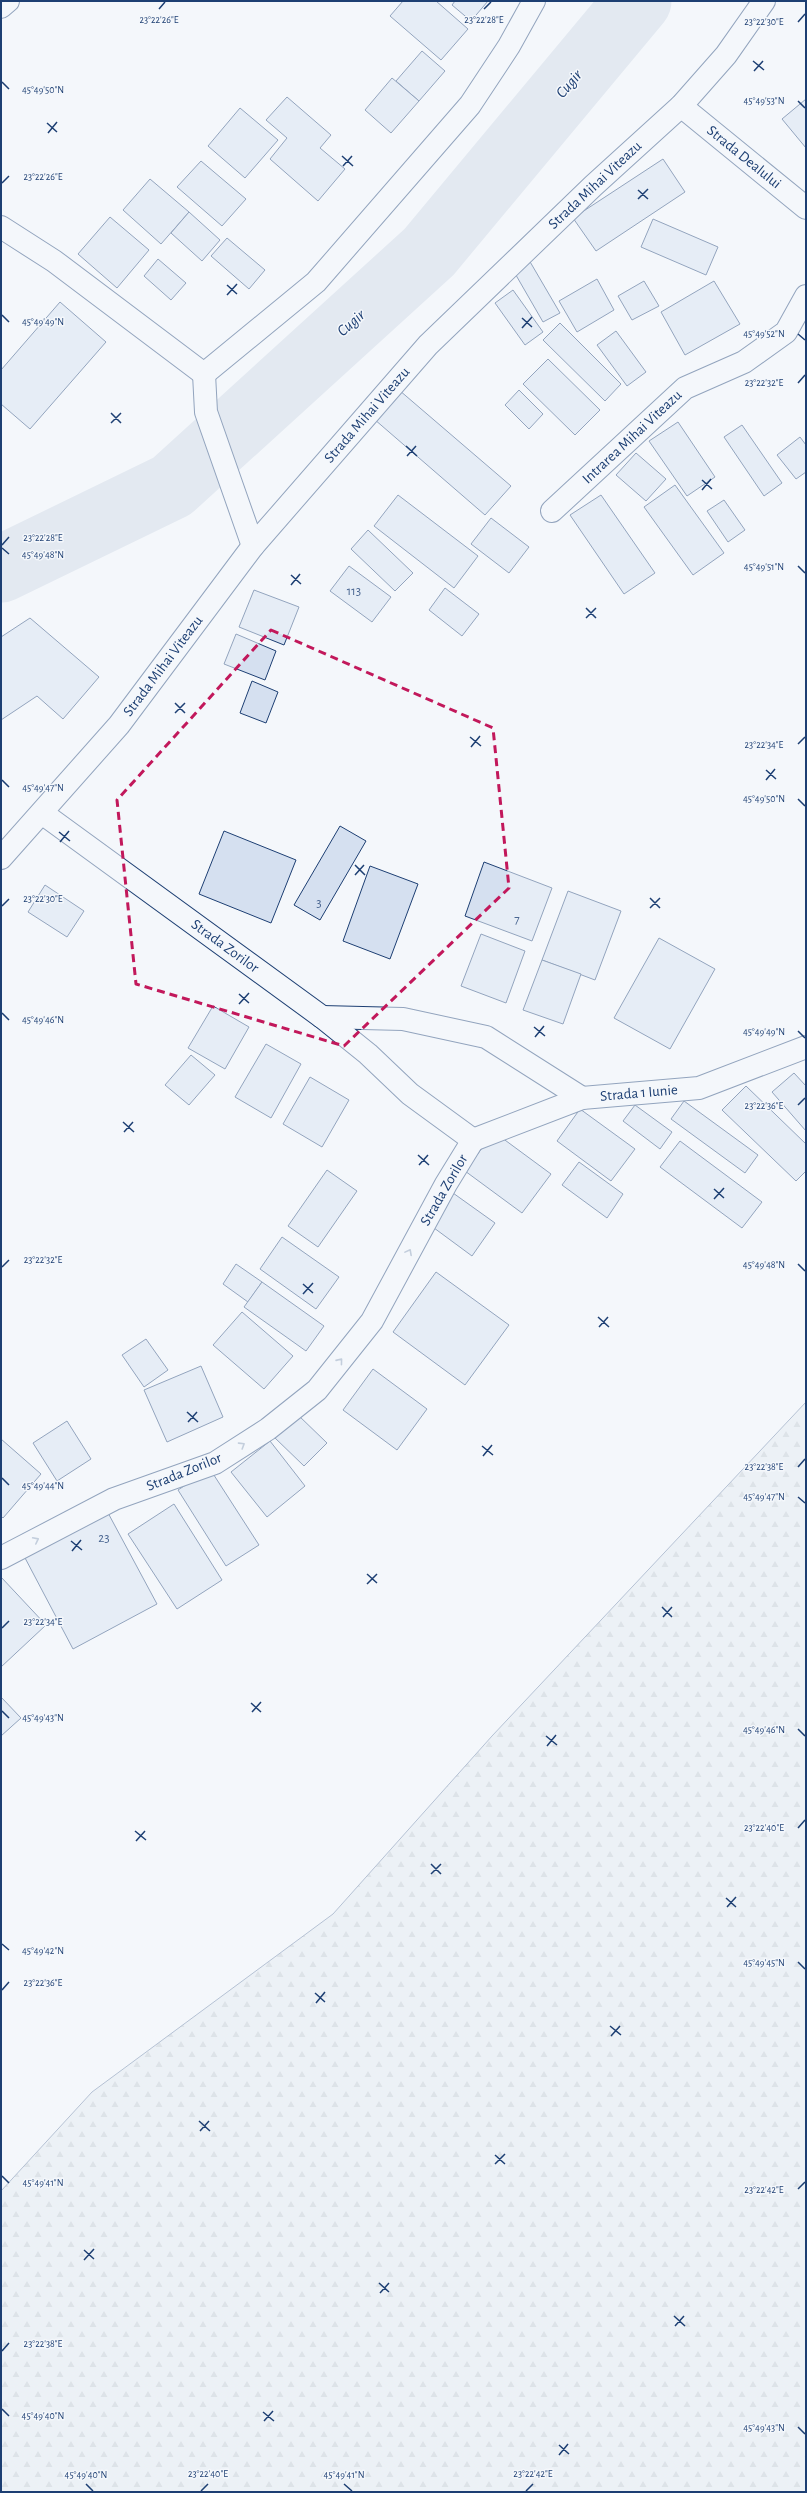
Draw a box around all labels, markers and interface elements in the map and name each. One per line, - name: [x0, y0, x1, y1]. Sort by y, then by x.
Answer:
- text: 23°22'26"E: [139, 15, 179, 25]
- text: 23°22'28"E: [464, 15, 504, 25]
- text: 23°22'30"E: [744, 17, 784, 27]
- water label: Cugir: [553, 66, 586, 101]
- text: 45°49'50"N: [22, 85, 64, 95]
- text: 45°49'53"N: [743, 96, 785, 106]
- street label: Strada Dealului: [704, 123, 784, 191]
- street label: Strada Mihai Viteazu: [546, 138, 645, 232]
- text: 23°22'26"E: [23, 172, 63, 182]
- water label: Cugir: [334, 306, 368, 339]
- text: 45°49'49"N: [22, 317, 64, 327]
- text: 45°49'52"N: [743, 329, 785, 339]
- street label: Strada Mihai Viteazu: [322, 364, 413, 466]
- text: 23°22'32"E: [745, 378, 784, 388]
- street label: Intrarea Mihai Viteazu: [579, 387, 685, 487]
- text: 23°22'28"E: [23, 533, 63, 543]
- text: 45°49'48"N: [22, 550, 64, 560]
- text: 45°49'51"N: [744, 562, 784, 572]
- house number: 113: [347, 585, 361, 598]
- street label: Strada Mihai Viteazu: [121, 613, 206, 719]
- text: 23°22'34"E: [745, 740, 784, 750]
- text: 45°49'47"N: [22, 783, 64, 793]
- text: 45°49'50"N: [743, 794, 785, 804]
- text: 23°22'30"E: [23, 894, 63, 904]
- house number: 3: [316, 897, 322, 910]
- house number: 7: [514, 913, 520, 926]
- street label: Strada Zorilor: [188, 917, 262, 976]
- text: 45°49'46"N: [22, 1015, 64, 1025]
- text: 45°49'49"N: [743, 1027, 785, 1037]
- street label: Strada 1 Iunie: [600, 1082, 679, 1104]
- text: 23°22'36"E: [745, 1101, 784, 1111]
- street label: Strada Zorilor: [418, 1152, 470, 1228]
- one-way arrow: [405, 1249, 412, 1256]
- text: 23°22'32"E: [24, 1255, 63, 1265]
- text: 45°49'48"N: [743, 1260, 785, 1270]
- one-way arrow: [336, 1359, 343, 1366]
- one-way arrow: [238, 1443, 245, 1450]
- street label: Strada Zorilor: [144, 1450, 224, 1494]
- text: 23°22'38"E: [745, 1462, 784, 1472]
- text: 45°49'44"N: [22, 1481, 64, 1491]
- text: 45°49'47"N: [743, 1492, 785, 1502]
- house number: 23: [98, 1532, 110, 1545]
- one-way arrow: [31, 1537, 39, 1544]
- text: 23°22'34"E: [24, 1617, 63, 1627]
- text: 45°49'43"N: [22, 1713, 64, 1723]
- text: 45°49'46"N: [743, 1725, 785, 1735]
- text: 23°22'40"E: [744, 1823, 784, 1833]
- text: 45°49'42"N: [22, 1946, 64, 1956]
- text: 45°49'45"N: [743, 1958, 785, 1968]
- text: 23°22'36"E: [24, 1978, 63, 1988]
- text: 45°49'41"N: [23, 2178, 63, 2188]
- text: 23°22'42"E: [744, 2185, 784, 2195]
- text: 23°22'38"E: [24, 2339, 63, 2349]
- text: 45°49'40"N: [22, 2411, 64, 2421]
- text: 45°49'43"N: [743, 2423, 785, 2433]
- text: 23°22'40"E: [188, 2469, 228, 2479]
- text: 23°22'42"E: [513, 2469, 553, 2479]
- text: 45°49'40"N: [65, 2470, 107, 2480]
- text: 45°49'41"N: [324, 2470, 364, 2480]

